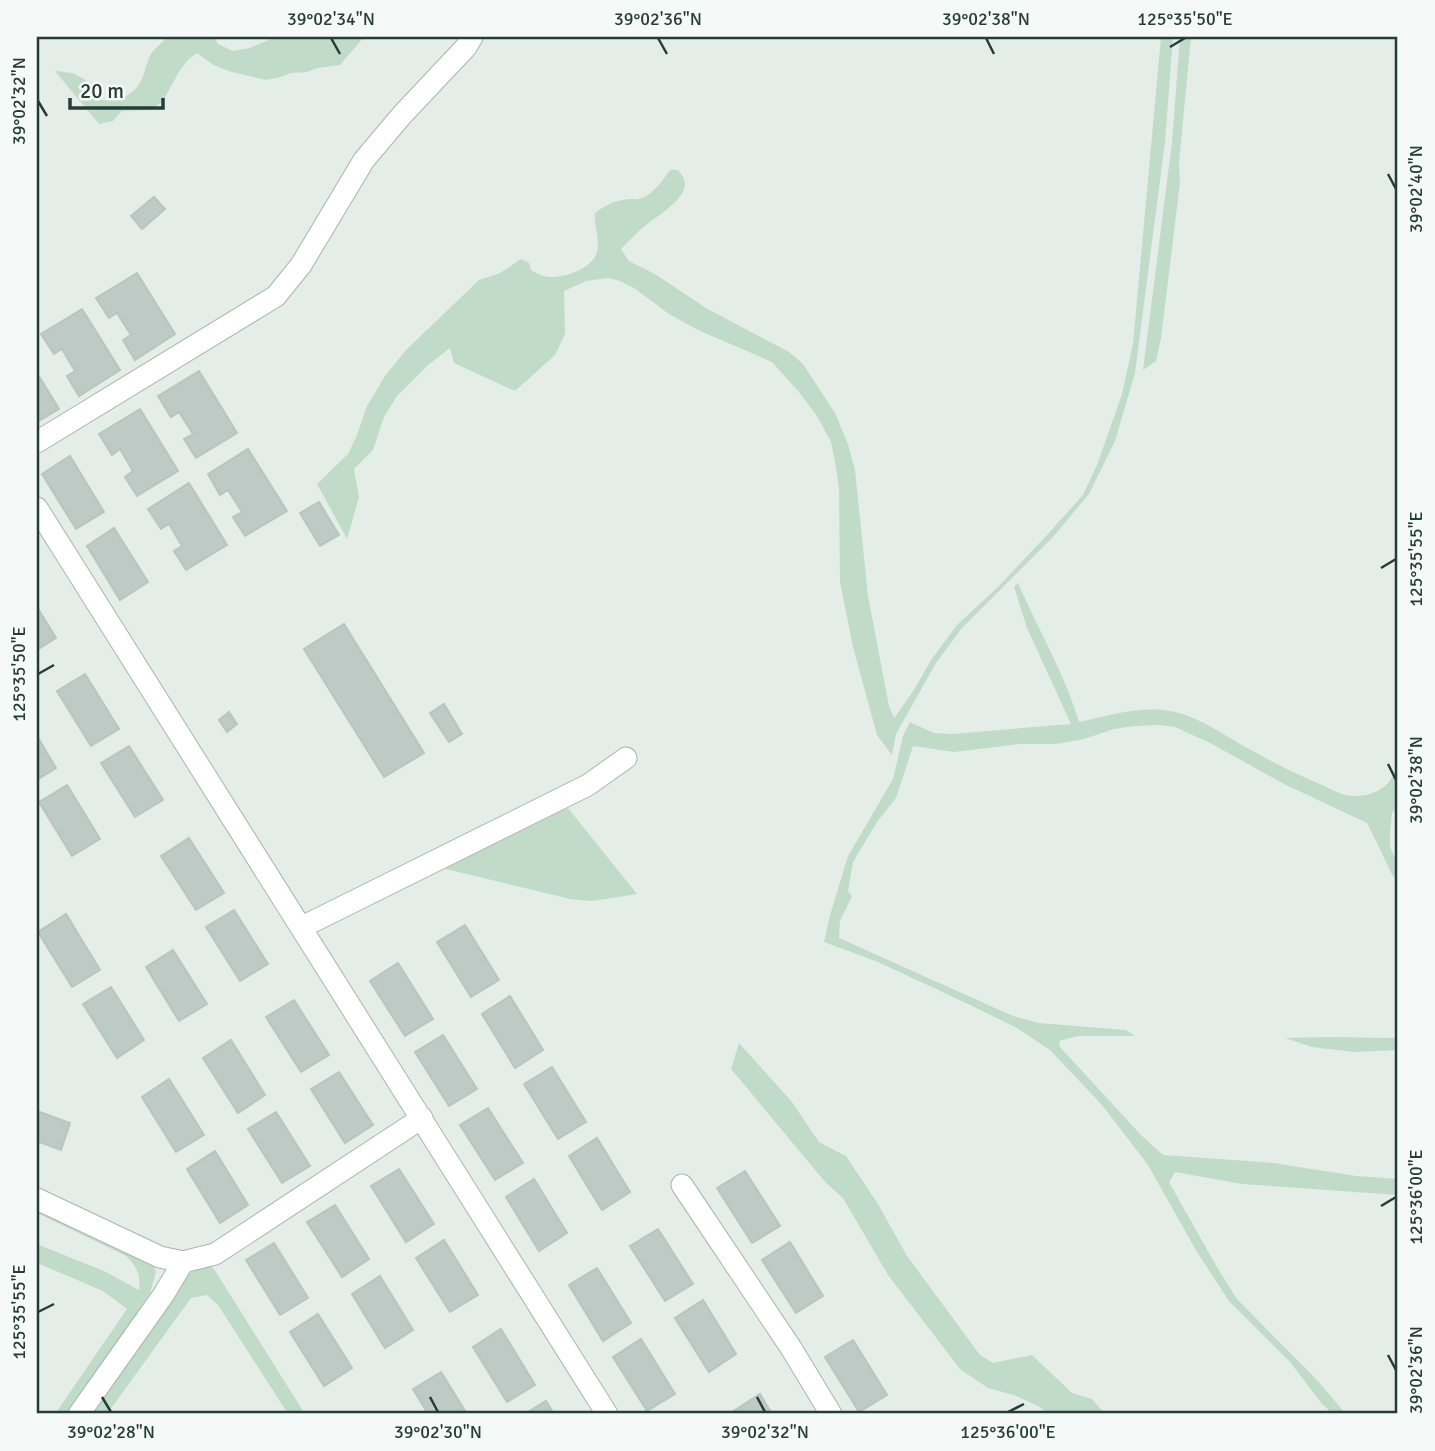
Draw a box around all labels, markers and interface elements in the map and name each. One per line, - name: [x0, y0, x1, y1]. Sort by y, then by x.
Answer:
- text: 39°02'34"N: [287, 8, 375, 30]
- text: 39°02'36"N: [614, 8, 702, 30]
- text: 39°02'38"N: [942, 8, 1030, 30]
- text: 125°35'50"E: [1137, 8, 1233, 30]
- text: 39°02'32"N: [8, 57, 30, 145]
- scale bar: [70, 66, 163, 110]
- text: 20 m: [80, 78, 124, 104]
- text: 39°02'40"N: [1405, 145, 1427, 233]
- text: 125°35'55"E: [1405, 511, 1427, 607]
- text: 125°35'50"E: [8, 626, 30, 722]
- text: 39°02'38"N: [1405, 736, 1427, 824]
- text: 125°36'00"E: [1405, 1149, 1427, 1245]
- text: 125°35'55"E: [8, 1264, 30, 1360]
- text: 39°02'36"N: [1405, 1326, 1427, 1414]
- text: 39°02'28"N: [67, 1421, 155, 1443]
- text: 39°02'30"N: [394, 1421, 482, 1443]
- text: 39°02'32"N: [721, 1421, 809, 1443]
- text: 125°36'00"E: [960, 1421, 1056, 1443]

